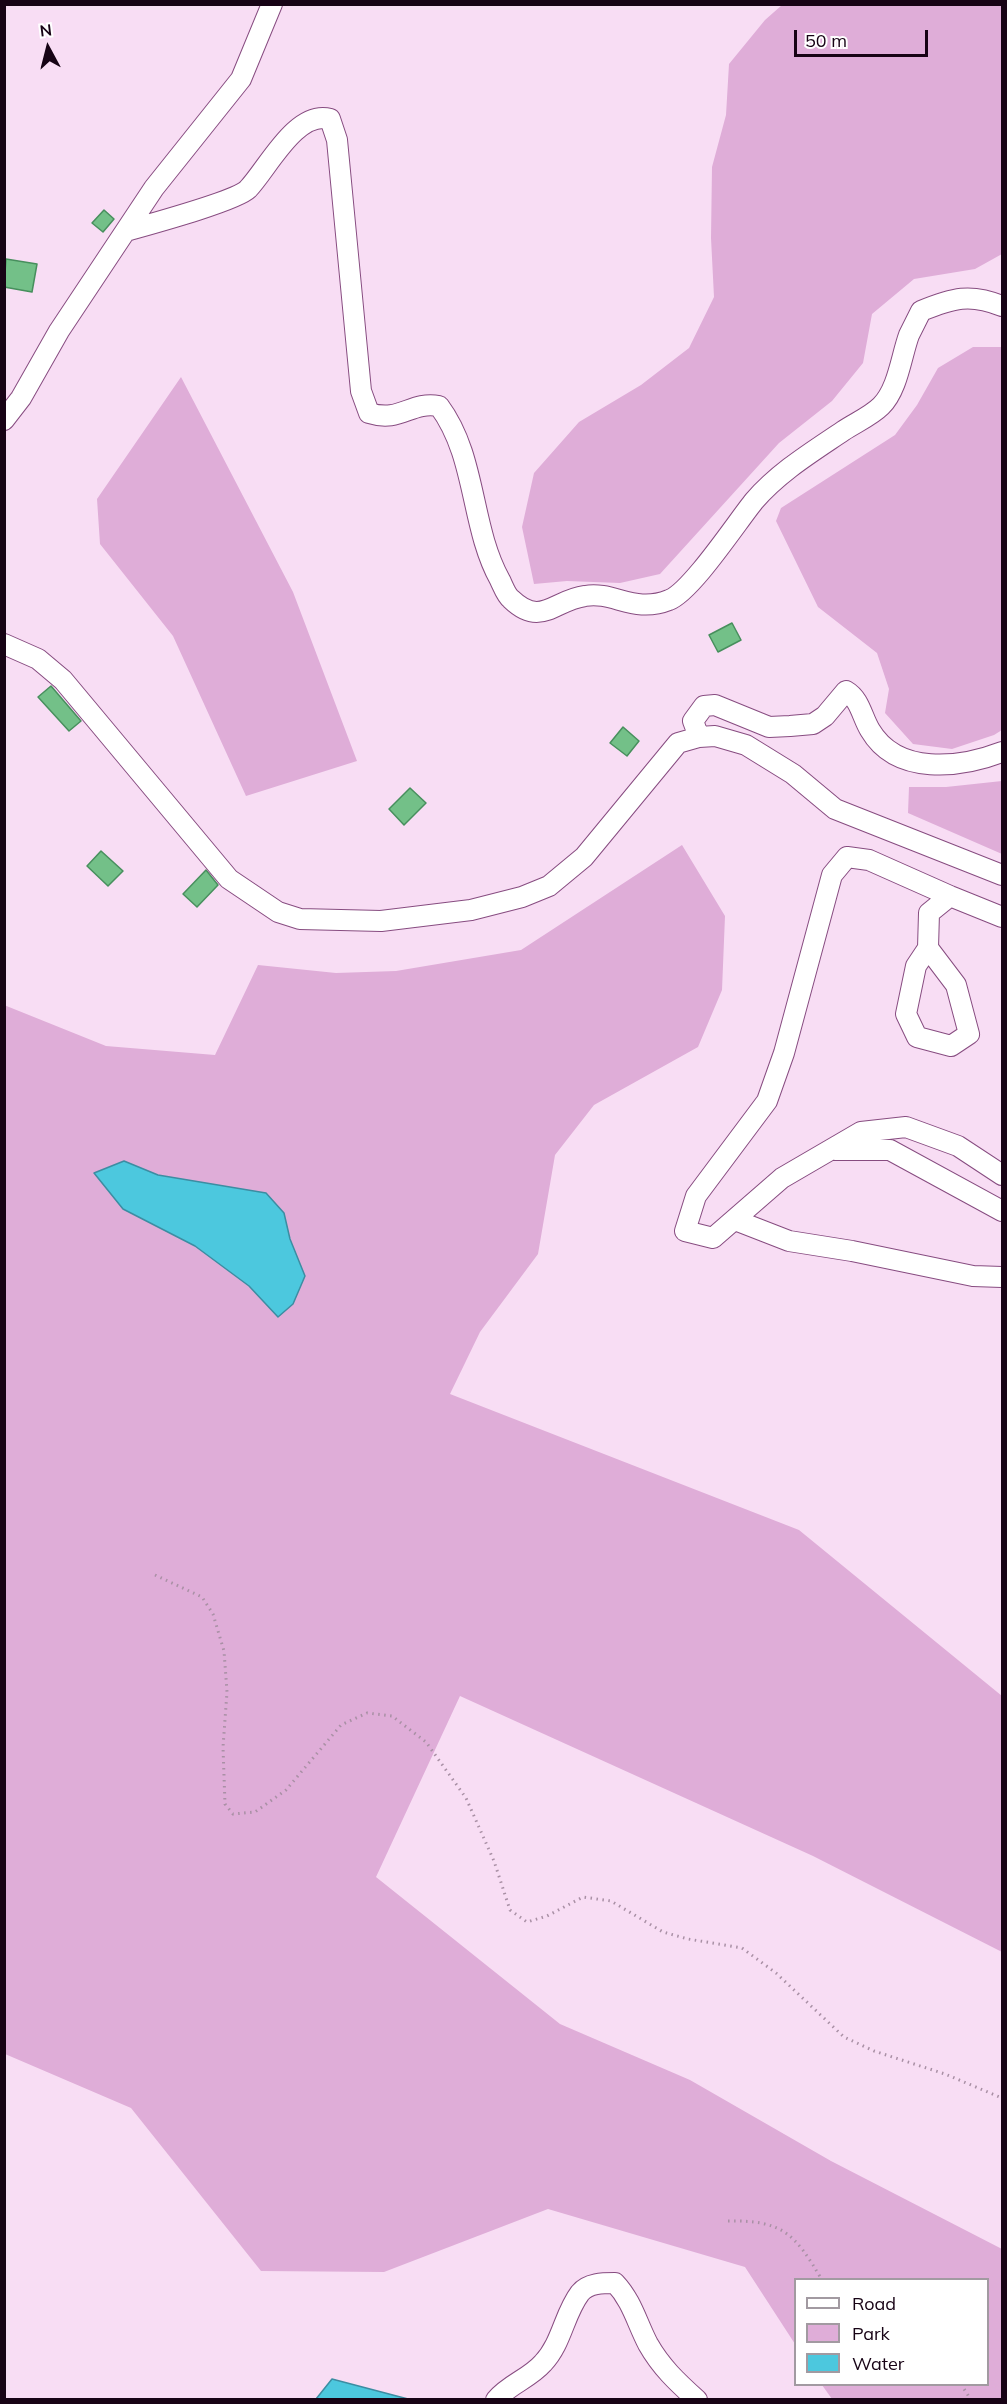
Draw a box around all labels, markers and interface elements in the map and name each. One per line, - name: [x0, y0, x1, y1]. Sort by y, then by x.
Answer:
- north arrow: [18, 18, 78, 78]
- scale bar: [797, 18, 930, 56]
- text: N: [39, 19, 53, 41]
- text: 50 m: [805, 29, 847, 52]
- legend: [794, 2278, 989, 2386]
- text: Road: [852, 2292, 896, 2315]
- text: Park: [852, 2322, 890, 2345]
- text: Water: [852, 2352, 904, 2375]

